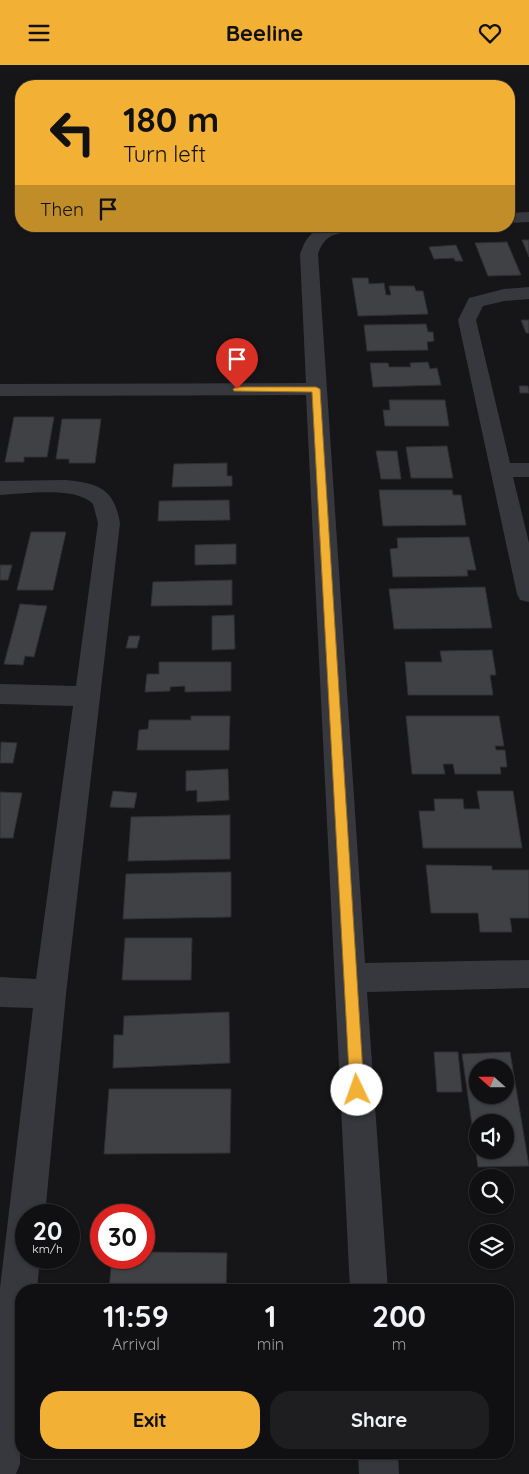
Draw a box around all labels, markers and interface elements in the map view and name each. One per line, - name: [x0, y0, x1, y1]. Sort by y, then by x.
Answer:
- icon: menu: [25, 19, 53, 47]
- text: Beeline: [226, 19, 303, 47]
- icon: heart: [476, 19, 504, 47]
- text: 180 m: [123, 97, 219, 141]
- icon: left: [40, 100, 105, 165]
- text: Turn left: [123, 140, 206, 168]
- icon: arrive: [94, 195, 122, 223]
- text: Then: [40, 197, 84, 221]
- pin: [216, 338, 258, 389]
- icon: arrive: [223, 345, 251, 373]
- north arrow: [469, 1059, 514, 1104]
- map controls: [469, 1059, 514, 1269]
- position arrow: [330, 1063, 382, 1115]
- button: sound: [469, 1114, 514, 1159]
- button: search: [469, 1169, 514, 1214]
- speed limit sign: 30: [90, 1204, 155, 1269]
- text: 20: [33, 1215, 62, 1246]
- button: layers: [469, 1224, 514, 1269]
- text: km/h: [32, 1241, 63, 1256]
- text: 11:59: [103, 1297, 169, 1335]
- text: 1: [265, 1297, 276, 1335]
- text: 200: [372, 1297, 426, 1335]
- text: Arrival: [112, 1334, 160, 1354]
- text: min: [257, 1334, 284, 1354]
- text: m: [392, 1334, 406, 1354]
- button: Exit: [40, 1391, 260, 1449]
- button: Share: [270, 1391, 489, 1449]

